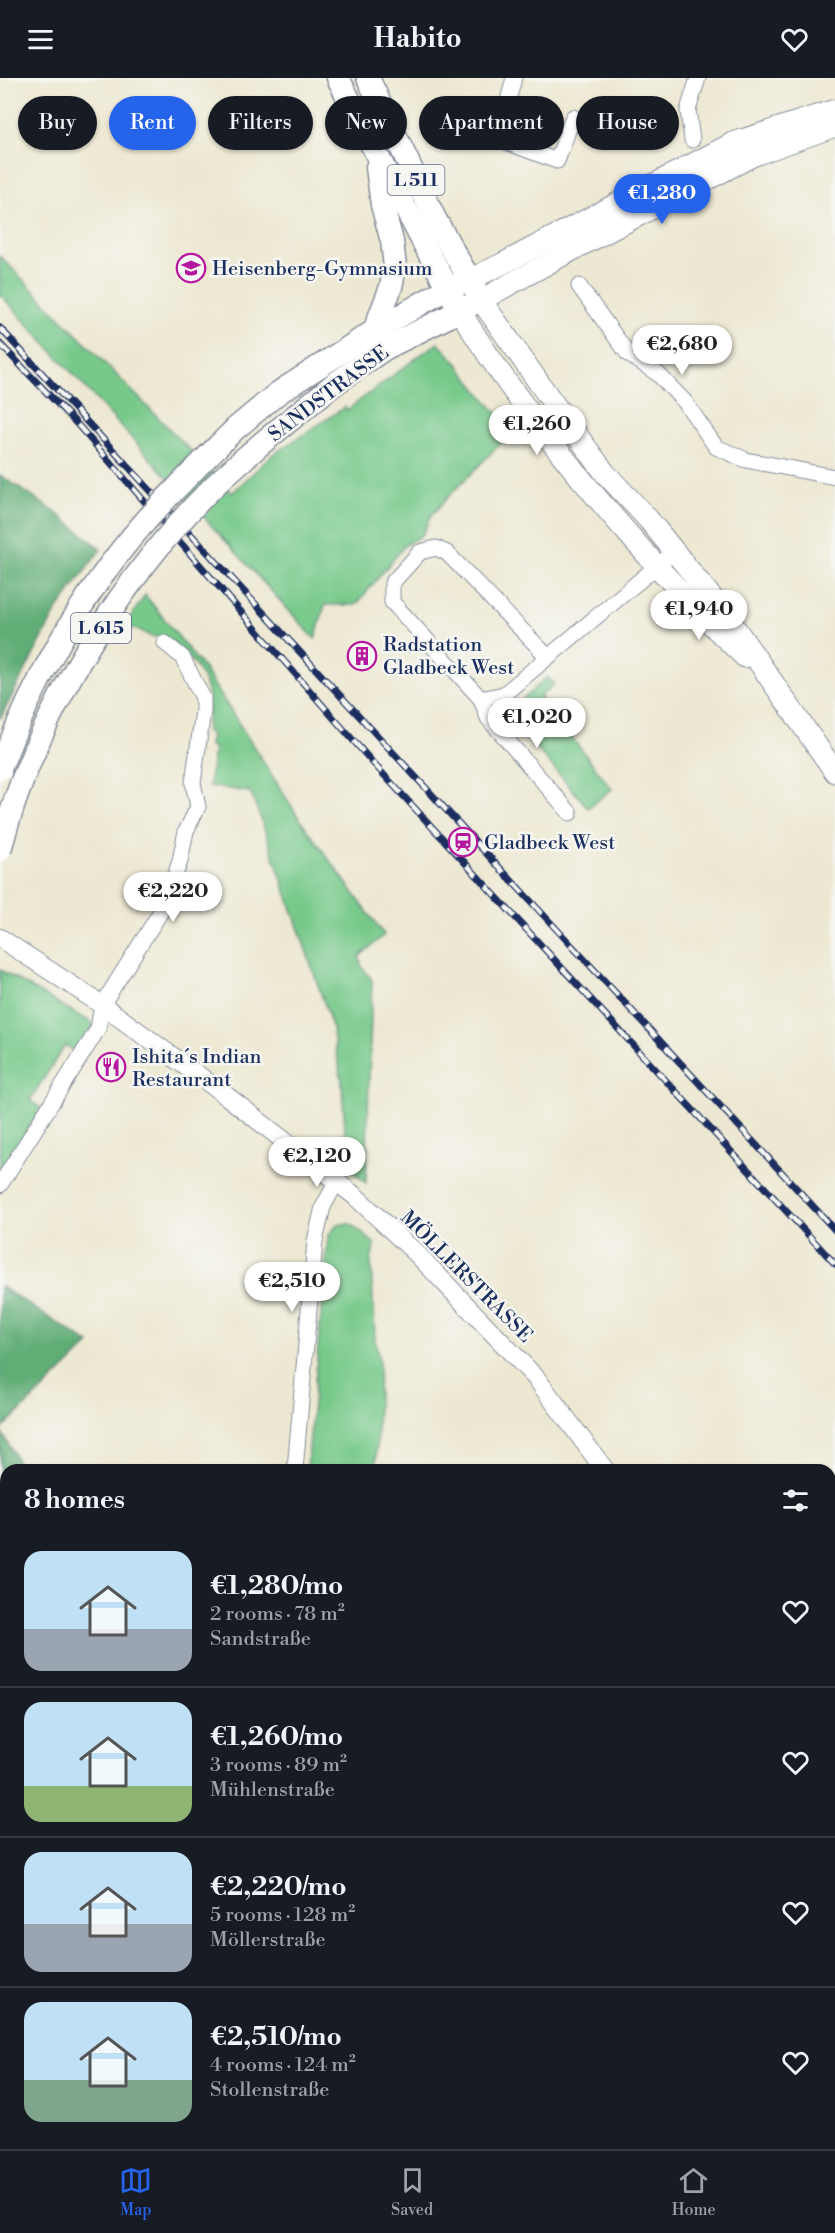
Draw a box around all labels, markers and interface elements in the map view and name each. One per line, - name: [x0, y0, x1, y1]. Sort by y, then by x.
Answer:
- text: Habito: [373, 22, 462, 56]
- icon: menu: [24, 23, 57, 56]
- icon: heart: [778, 23, 811, 56]
- chip: Buy: [18, 96, 97, 150]
- chip: Rent: [109, 96, 196, 150]
- chip: Filters: [208, 96, 313, 150]
- chip: New: [325, 96, 407, 150]
- chip: Apartment: [419, 96, 564, 150]
- chip: House: [576, 96, 679, 150]
- road number: L 511: [388, 165, 444, 195]
- pin: €1,280: [613, 174, 711, 225]
- text: €1,280: [628, 181, 696, 206]
- school or university icon: Heisenberg-Gymnasium: [175, 252, 207, 284]
- place label: Heisenberg-Gymnasium: [212, 257, 433, 282]
- pin: €2,680: [633, 325, 731, 376]
- text: €2,680: [646, 332, 718, 357]
- street label: SANDSTRASSE: [264, 341, 394, 448]
- pin: €1,260: [488, 405, 586, 456]
- text: €1,260: [503, 412, 571, 437]
- pin: €1,940: [650, 590, 748, 641]
- text: €1,940: [664, 597, 734, 622]
- road number: L 615: [71, 613, 131, 643]
- place label: Radstation Gladbeck West: [383, 633, 514, 681]
- building icon: Radstation Gladbeck West: [346, 640, 378, 672]
- pin: €1,020: [488, 698, 586, 749]
- text: €1,020: [502, 705, 572, 730]
- station icon: Gladbeck West: [447, 826, 479, 858]
- place label: Gladbeck West: [484, 831, 615, 856]
- pin: €2,220: [124, 872, 222, 923]
- text: €2,220: [137, 879, 209, 904]
- place label: Ishita´s Indian Restaurant: [132, 1045, 262, 1093]
- restaurant icon: Ishita´s Indian Restaurant: [95, 1051, 127, 1083]
- pin: €2,120: [268, 1137, 366, 1188]
- text: €2,120: [283, 1144, 351, 1169]
- street label: MÖLLERSTRASSE: [395, 1205, 538, 1348]
- pin: €2,510: [243, 1262, 341, 1313]
- text: €2,510: [258, 1269, 326, 1294]
- text: 8 homes: [24, 1484, 125, 1516]
- icon: filters: [779, 1484, 812, 1517]
- text: €1,280/mo: [210, 1570, 343, 1602]
- icon: home: [72, 1575, 144, 1647]
- icon: heart: [779, 1595, 812, 1628]
- text: 2 rooms · 78 m²: [210, 1602, 345, 1627]
- text: Sandstraße: [210, 1627, 311, 1652]
- text: €1,260/mo: [210, 1721, 343, 1753]
- icon: home: [72, 1726, 144, 1798]
- icon: heart: [779, 1746, 812, 1779]
- text: 3 rooms · 89 m²: [210, 1753, 347, 1778]
- text: Mühlenstraße: [210, 1778, 335, 1803]
- text: €2,220/mo: [210, 1871, 347, 1903]
- icon: home: [72, 1876, 144, 1948]
- icon: heart: [779, 1896, 812, 1929]
- text: 5 rooms · 128 m²: [210, 1903, 355, 1928]
- text: Möllerstraße: [210, 1928, 326, 1953]
- text: €2,510/mo: [210, 2021, 342, 2053]
- icon: home: [72, 2026, 144, 2098]
- icon: heart: [779, 2046, 812, 2079]
- text: 4 rooms · 124 m²: [210, 2053, 356, 2078]
- text: Stollenstraße: [210, 2078, 329, 2103]
- tab: Map: [119, 2164, 152, 2220]
- tab: Saved: [391, 2164, 433, 2220]
- tab: Home: [672, 2164, 716, 2220]

